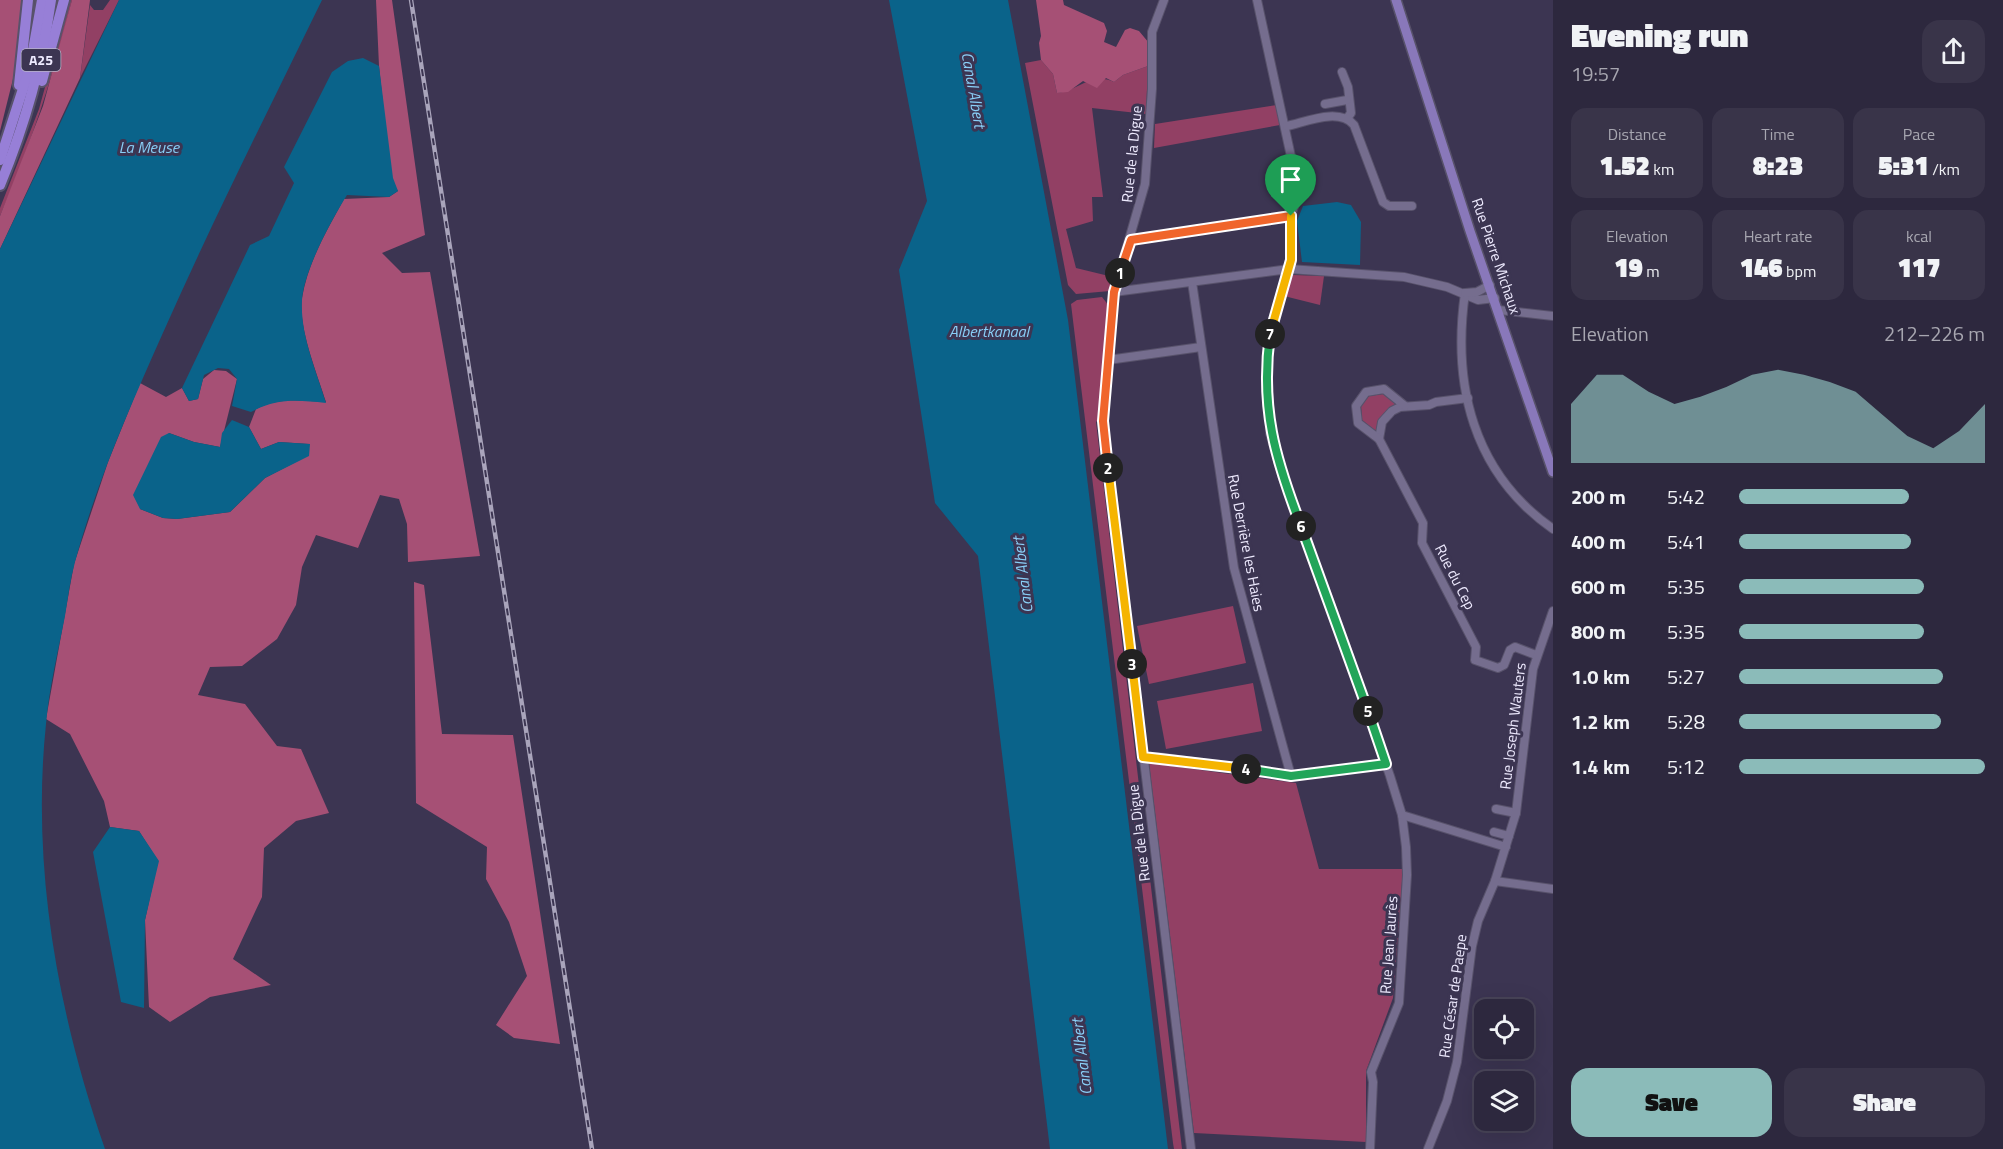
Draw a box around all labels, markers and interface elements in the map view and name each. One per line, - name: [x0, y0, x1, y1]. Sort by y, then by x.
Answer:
- text: Evening run: [1571, 10, 1748, 60]
- button: share: [1922, 20, 1985, 83]
- road number: A25: [22, 49, 60, 71]
- water label: Canal Albert: [956, 50, 993, 132]
- text: 19:57: [1571, 58, 1620, 89]
- street label: Rue de la Digue: [1115, 104, 1148, 204]
- text: Distance: [1608, 122, 1666, 146]
- text: Time: [1761, 122, 1795, 146]
- text: Pace: [1903, 122, 1935, 146]
- water label: La Meuse: [119, 135, 181, 159]
- text: 1.52: [1600, 146, 1650, 185]
- text: 8:23: [1753, 146, 1803, 185]
- text: 5:31: [1878, 146, 1929, 185]
- pin: [1265, 154, 1316, 216]
- text: km: [1650, 157, 1674, 181]
- text: /km: [1929, 157, 1960, 181]
- icon: arrive: [1274, 163, 1307, 196]
- street label: Rue Pierre Michaux: [1466, 195, 1527, 317]
- text: Elevation: [1606, 224, 1668, 248]
- text: Heart rate: [1744, 224, 1812, 248]
- text: kcal: [1906, 224, 1932, 248]
- text: 19: [1614, 248, 1643, 287]
- text: 146: [1740, 248, 1783, 287]
- text: 117: [1898, 248, 1940, 287]
- pin: 1: [1105, 258, 1135, 288]
- text: m: [1643, 259, 1660, 283]
- text: bpm: [1783, 259, 1816, 283]
- text: 1: [1116, 261, 1124, 285]
- text: Elevation: [1571, 318, 1649, 349]
- text: 212–226 m: [1884, 318, 1985, 349]
- water label: Albertkanaal: [949, 319, 1031, 343]
- pin: 7: [1255, 319, 1285, 349]
- text: 7: [1266, 322, 1274, 346]
- pin: 2: [1093, 453, 1123, 483]
- text: 2: [1104, 456, 1112, 480]
- street label: Rue Derrière les Haies: [1222, 472, 1271, 613]
- text: 200 m: [1571, 481, 1626, 512]
- text: 5:42: [1667, 481, 1705, 512]
- pin: 6: [1286, 511, 1316, 541]
- text: 6: [1297, 514, 1305, 538]
- text: 400 m: [1571, 526, 1626, 557]
- text: 5:41: [1667, 526, 1705, 557]
- water label: Canal Albert: [1005, 534, 1039, 615]
- street label: Rue du Cep: [1429, 540, 1482, 614]
- text: 600 m: [1571, 571, 1626, 602]
- text: 5:35: [1667, 571, 1705, 602]
- text: 800 m: [1571, 616, 1626, 647]
- text: 5:35: [1667, 616, 1705, 647]
- pin: 3: [1117, 649, 1147, 679]
- text: 3: [1128, 652, 1136, 676]
- street label: Rue Joseph Wauters: [1493, 661, 1532, 791]
- text: 1.0 km: [1571, 661, 1630, 692]
- text: 5:27: [1667, 661, 1705, 692]
- pin: 5: [1353, 696, 1383, 726]
- text: 5: [1364, 699, 1372, 723]
- text: 1.2 km: [1571, 706, 1630, 737]
- text: 5:28: [1667, 706, 1705, 737]
- text: 1.4 km: [1571, 751, 1630, 782]
- text: 5:12: [1667, 751, 1705, 782]
- pin: 4: [1231, 754, 1261, 784]
- text: 4: [1242, 757, 1250, 781]
- street label: Rue de la Digue: [1121, 783, 1156, 883]
- street label: Rue Jean Jaurès: [1374, 895, 1403, 995]
- street label: Rue César de Paepe: [1432, 933, 1473, 1059]
- map controls: [1474, 999, 1534, 1131]
- button: locate: [1474, 999, 1534, 1059]
- water label: Canal Albert: [1064, 1016, 1098, 1097]
- button: Save: [1571, 1068, 1772, 1137]
- button: Share: [1784, 1068, 1985, 1137]
- button: layers: [1474, 1071, 1534, 1131]

